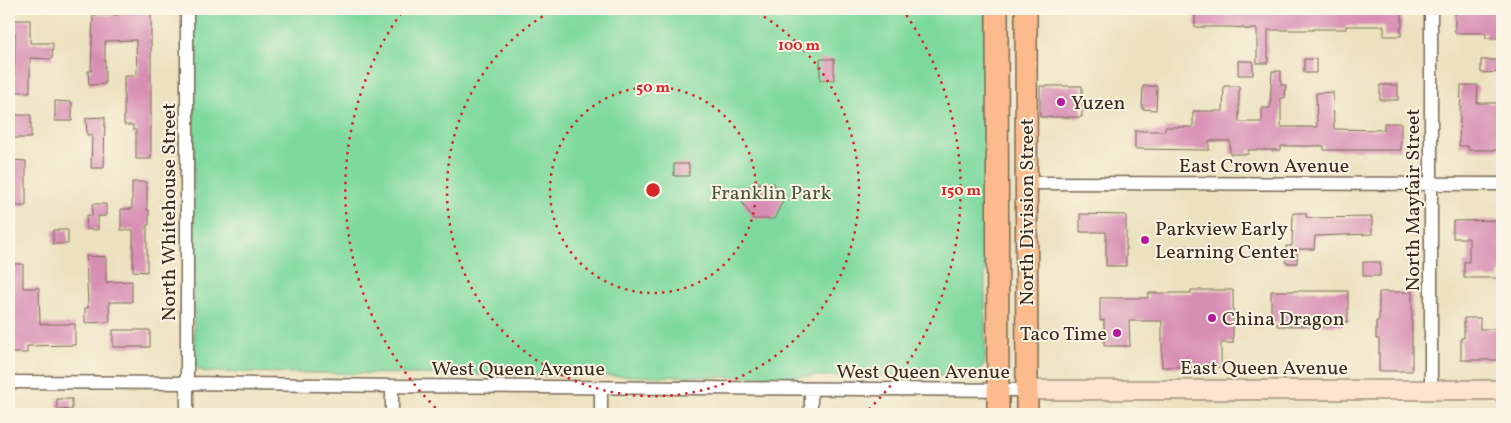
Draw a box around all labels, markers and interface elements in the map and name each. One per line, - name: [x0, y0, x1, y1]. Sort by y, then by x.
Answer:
- text: 100 m: [778, 36, 821, 57]
- text: 50 m: [636, 78, 670, 99]
- place label: Yuzen: [1071, 90, 1125, 118]
- marker: Yuzen: [1055, 96, 1067, 108]
- street label: North Whitehouse Street: [156, 103, 184, 321]
- street label: North Mayfair Street: [1400, 108, 1428, 292]
- street label: North Division Street: [1014, 118, 1042, 306]
- street label: East Crown Avenue: [1179, 153, 1349, 181]
- park label: Franklin Park: [711, 180, 831, 208]
- centre of rings: [644, 181, 662, 199]
- text: 150 m: [941, 181, 981, 202]
- place label: Parkview Early Learning Center: [1155, 216, 1297, 267]
- marker: Parkview Early Learning Center: [1139, 234, 1151, 246]
- place label: China Dragon: [1222, 306, 1345, 334]
- marker: China Dragon: [1206, 312, 1218, 324]
- place label: Taco Time: [1020, 321, 1107, 349]
- marker: Taco Time: [1111, 327, 1123, 339]
- street label: East Queen Avenue: [1180, 355, 1348, 383]
- street label: West Queen Avenue: [431, 356, 605, 384]
- street label: West Queen Avenue: [836, 359, 1010, 387]

